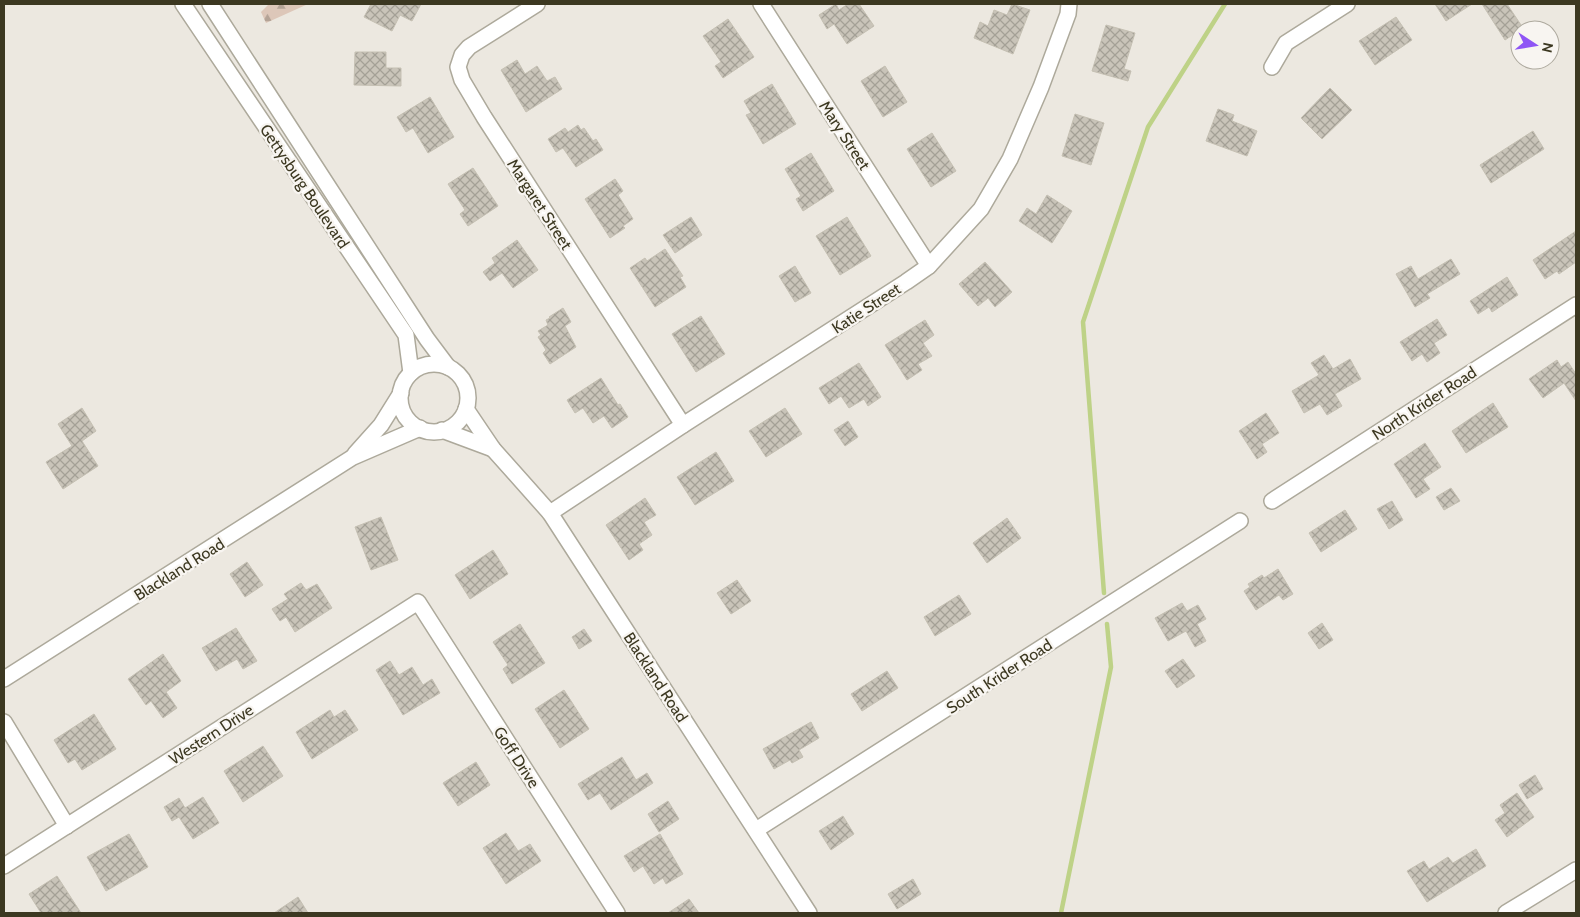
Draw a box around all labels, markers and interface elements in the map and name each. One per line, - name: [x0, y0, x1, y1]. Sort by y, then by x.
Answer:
- north arrow: [1510, 20, 1560, 70]
- text: N: [1538, 41, 1558, 54]
- street label: Mary Street: [815, 97, 874, 174]
- street label: Gettysburg Boulevard: [256, 121, 353, 252]
- street label: Margaret Street: [503, 155, 576, 254]
- street label: Katie Street: [828, 279, 905, 338]
- street label: North Krider Road: [1369, 363, 1480, 444]
- street label: Blackland Road: [131, 534, 228, 605]
- street label: Blackland Road: [620, 629, 692, 726]
- street label: South Krider Road: [943, 635, 1056, 718]
- street label: Western Drive: [166, 700, 257, 769]
- street label: Goff Drive: [490, 723, 543, 792]

